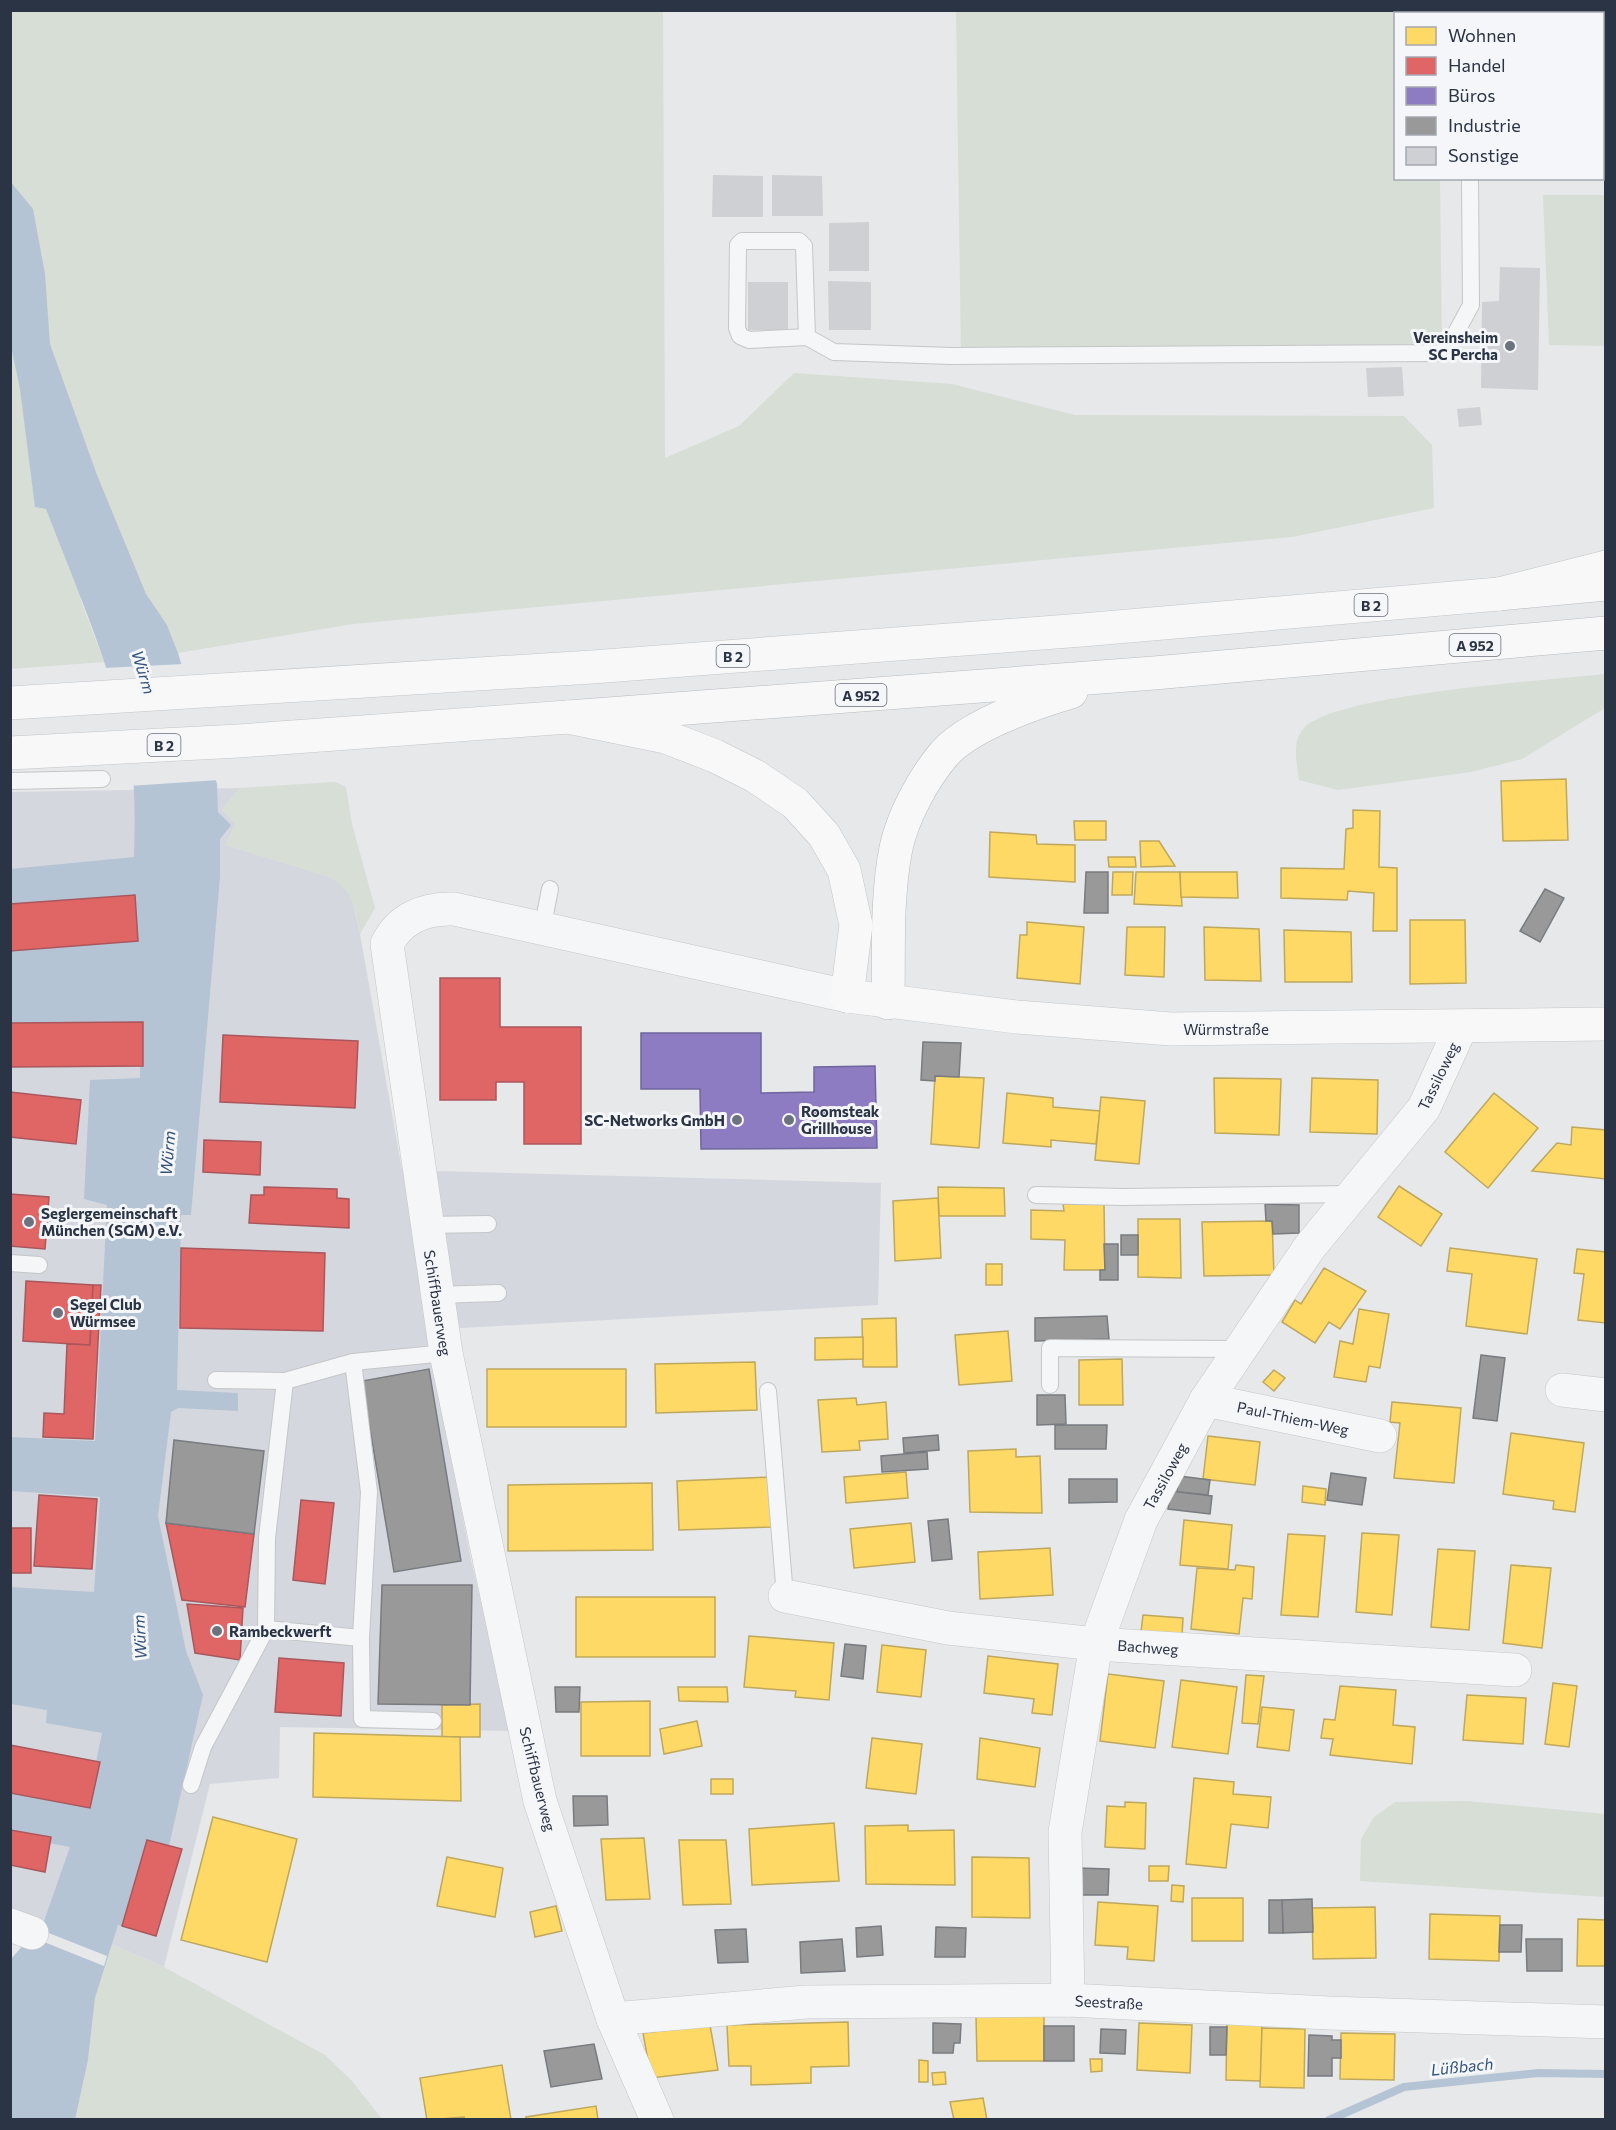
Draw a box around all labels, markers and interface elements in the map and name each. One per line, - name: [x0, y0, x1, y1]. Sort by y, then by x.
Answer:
- legend: [1394, 12, 1604, 180]
- text: Wohnen: [1448, 24, 1516, 46]
- text: Handel: [1448, 54, 1506, 76]
- text: Büros: [1448, 84, 1495, 106]
- text: Industrie: [1448, 114, 1521, 136]
- text: Sonstige: [1448, 144, 1519, 166]
- place label: Vereinsheim SC Percha: [1413, 328, 1498, 363]
- marker: Vereinsheim SC Percha: [1503, 339, 1517, 353]
- road number: B 2: [1354, 594, 1388, 616]
- road number: A 952: [1450, 634, 1500, 656]
- road number: B 2: [716, 645, 750, 667]
- water label: Würm: [128, 648, 160, 696]
- road number: A 952: [836, 684, 886, 706]
- road number: B 2: [148, 734, 180, 756]
- street label: Würmstraße: [1183, 1020, 1269, 1038]
- street label: Tassiloweg: [1414, 1039, 1462, 1113]
- place label: Roomsteak Grillhouse: [801, 1102, 880, 1137]
- place label: SC-Networks GmbH: [584, 1111, 725, 1129]
- marker: SC-Networks GmbH: [730, 1113, 744, 1127]
- marker: Roomsteak Grillhouse: [782, 1113, 796, 1127]
- water label: Würm: [156, 1130, 178, 1176]
- place label: Seglergemeinschaft München (SGM) e.V.: [41, 1204, 182, 1239]
- marker: Seglergemeinschaft München (SGM) e.V.: [22, 1215, 36, 1229]
- street label: Schiffbauerweg: [421, 1249, 455, 1357]
- place label: Segel Club Würmsee: [70, 1295, 142, 1330]
- marker: Segel Club Würmsee: [51, 1306, 65, 1320]
- street label: Paul-Thiem-Weg: [1235, 1397, 1351, 1439]
- street label: Tassiloweg: [1139, 1439, 1191, 1513]
- water label: Würm: [128, 1614, 150, 1660]
- place label: Rambeckwerft: [229, 1622, 332, 1640]
- marker: Rambeckwerft: [210, 1624, 224, 1638]
- street label: Bachweg: [1117, 1636, 1179, 1658]
- street label: Schiffbauerweg: [516, 1725, 560, 1833]
- street label: Seestraße: [1074, 1991, 1144, 2013]
- water label: Lüßbach: [1430, 2053, 1494, 2079]

